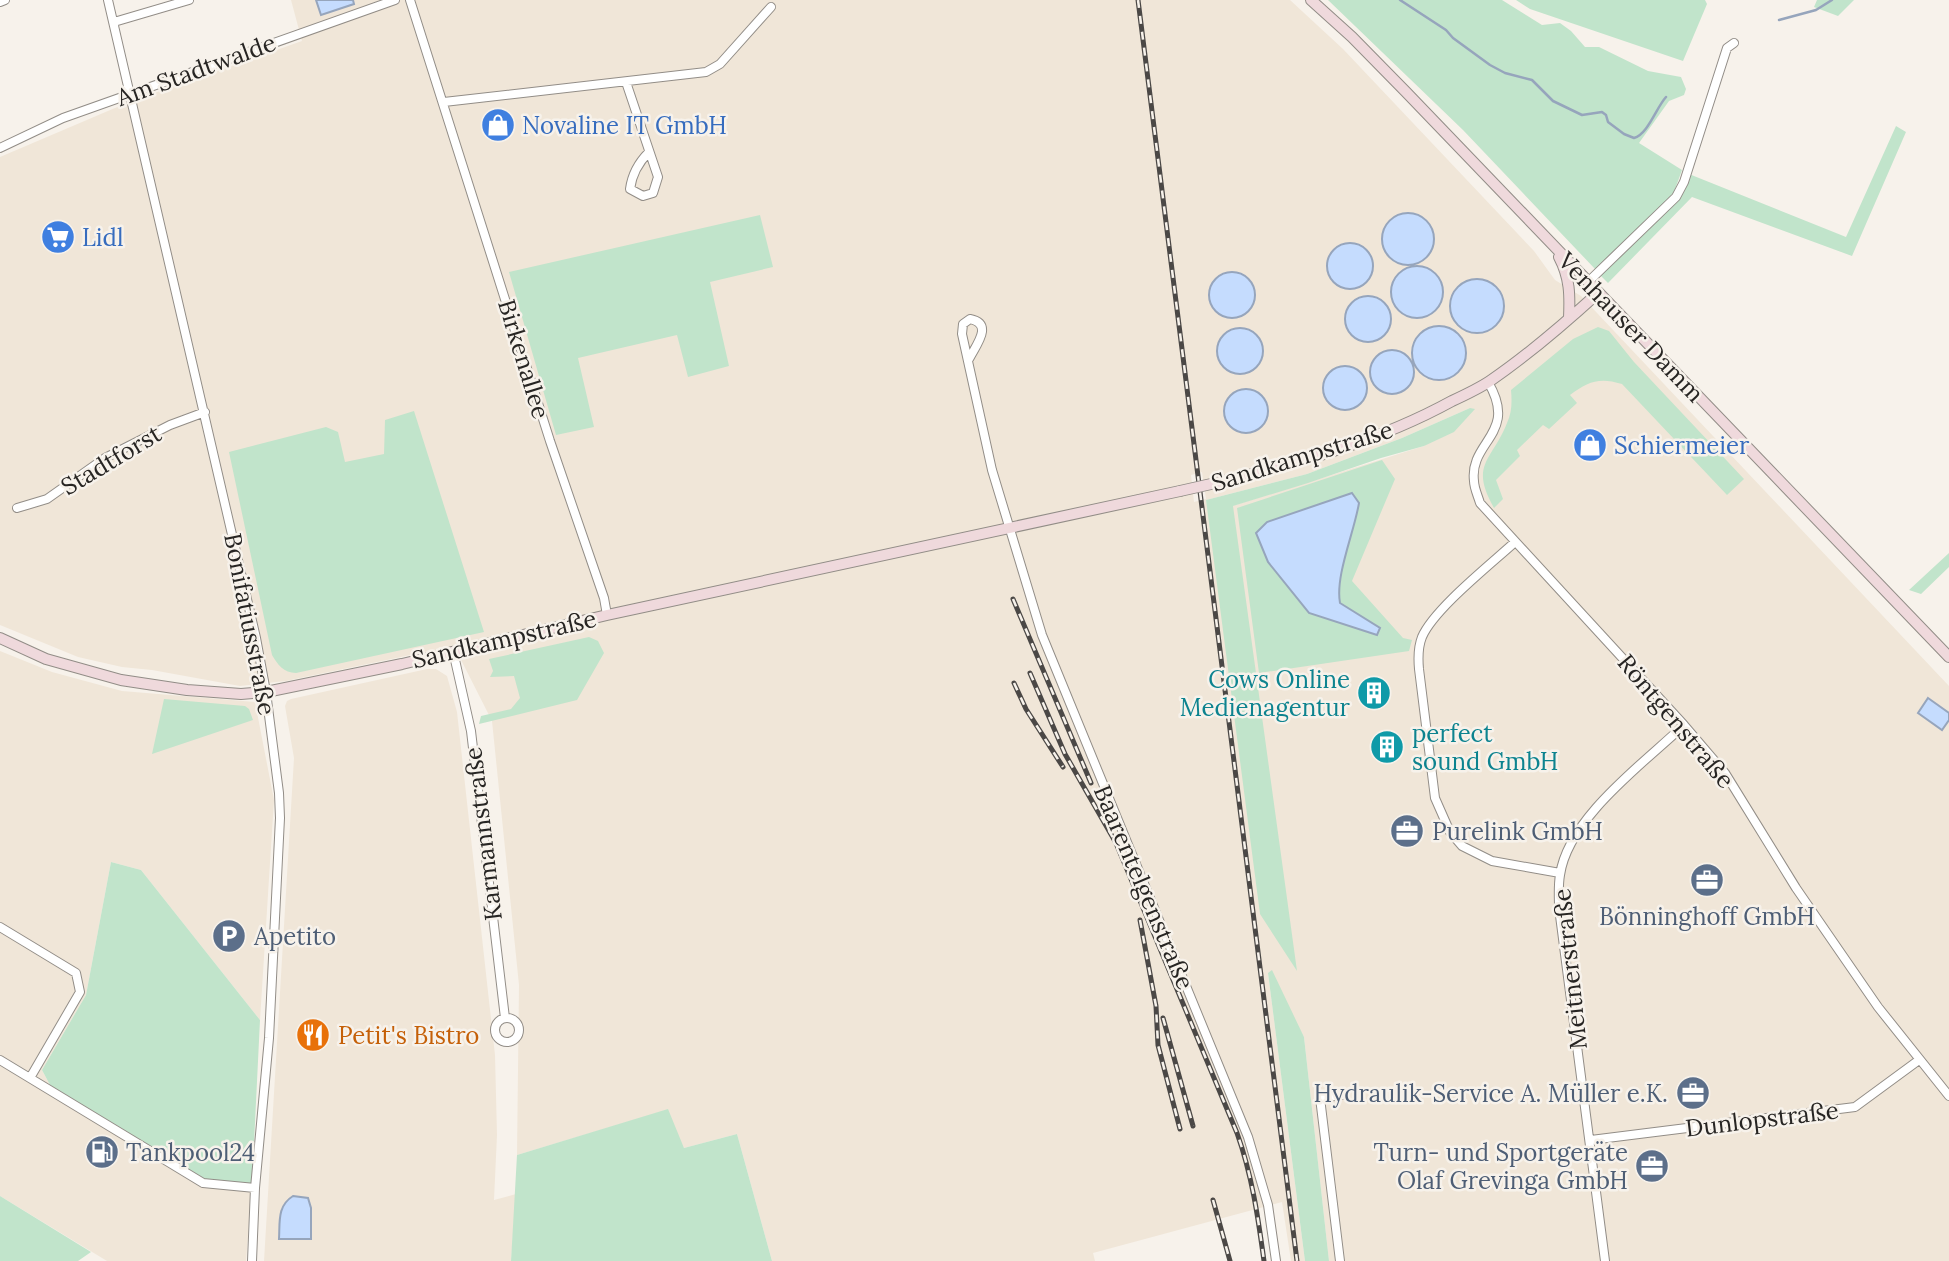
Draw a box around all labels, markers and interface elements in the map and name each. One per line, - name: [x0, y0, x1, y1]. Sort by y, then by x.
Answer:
- street label: Am Stadtwalde: [111, 27, 280, 113]
- shop icon: Novaline IT GmbH: [479, 106, 517, 144]
- place label: Novaline IT GmbH: [522, 110, 727, 141]
- supermarket icon: Lidl: [39, 218, 77, 256]
- place label: Lidl: [82, 222, 124, 253]
- street label: Venhauser Damm: [1551, 245, 1711, 409]
- street label: Birkenallee: [491, 295, 557, 423]
- street label: Sandkampstraße: [1207, 414, 1397, 498]
- street label: Stadtforst: [55, 418, 167, 502]
- shop icon: Schiermeier: [1571, 426, 1609, 464]
- place label: Schiermeier: [1614, 430, 1750, 461]
- street label: Bonifatiusstraße: [217, 531, 283, 717]
- street label: Sandkampstraße: [409, 603, 599, 675]
- street label: Röntgenstraße: [1611, 648, 1741, 794]
- place label: Cows Online Medienagentur: [1180, 664, 1351, 723]
- building icon: Cows Online Medienagentur: [1355, 674, 1393, 712]
- place label: perfect sound GmbH: [1412, 718, 1559, 777]
- building icon: perfect sound GmbH: [1368, 728, 1406, 766]
- street label: Karmannstraße: [457, 746, 509, 922]
- street label: Baarentelgenstraße: [1087, 780, 1201, 994]
- office icon: Purelink GmbH: [1388, 812, 1426, 850]
- place label: Purelink GmbH: [1432, 816, 1603, 847]
- office icon: Bönninghoff GmbH: [1688, 861, 1726, 899]
- street label: Meitnerstraße: [1546, 887, 1594, 1051]
- place label: Bönninghoff GmbH: [1599, 901, 1815, 932]
- parking icon: Apetito: [210, 917, 248, 955]
- place label: Apetito: [253, 921, 336, 952]
- restaurant icon: Petit's Bistro: [294, 1016, 332, 1054]
- place label: Petit's Bistro: [338, 1020, 479, 1051]
- office icon: Hydraulik-Service A. Müller e.K.: [1674, 1074, 1712, 1112]
- place label: Hydraulik-Service A. Müller e.K.: [1314, 1078, 1668, 1109]
- street label: Dunlopstraße: [1684, 1094, 1840, 1144]
- fuel station icon: Tankpool24: [83, 1133, 121, 1171]
- place label: Tankpool24: [126, 1137, 255, 1168]
- place label: Turn- und Sportgeräte Olaf Grevinga GmbH: [1374, 1137, 1628, 1196]
- office icon: Turn- und Sportgeräte Olaf Grevinga GmbH: [1633, 1147, 1671, 1185]

